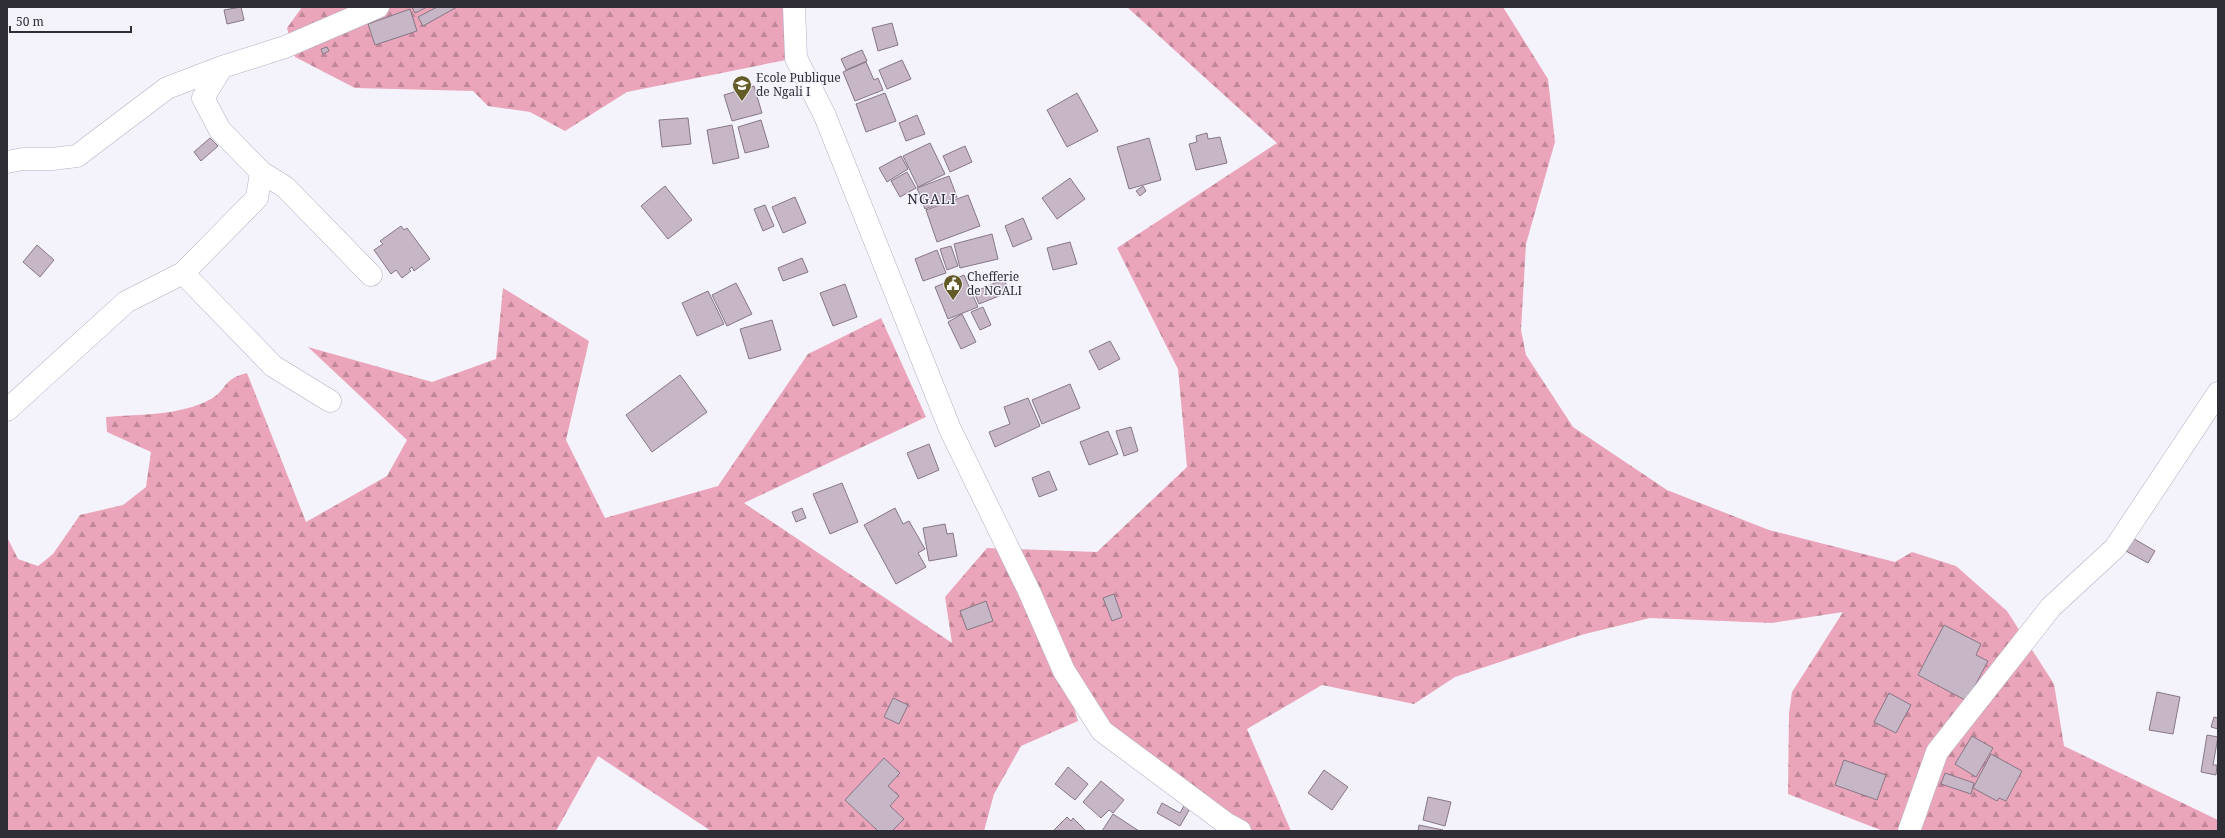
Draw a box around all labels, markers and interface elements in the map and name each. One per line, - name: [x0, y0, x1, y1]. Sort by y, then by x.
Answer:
- scale bar: [10, 8, 131, 34]
- text: 50 m: [16, 13, 44, 30]
- place label: Ecole Publique de Ngali I: [756, 69, 841, 100]
- school or university icon: Ecole Publique de Ngali I: [731, 74, 753, 102]
- district label: NGALI: [907, 189, 957, 208]
- place label: Chefferie de NGALI: [967, 268, 1022, 299]
- public building icon: Chefferie de NGALI: [942, 273, 964, 301]

